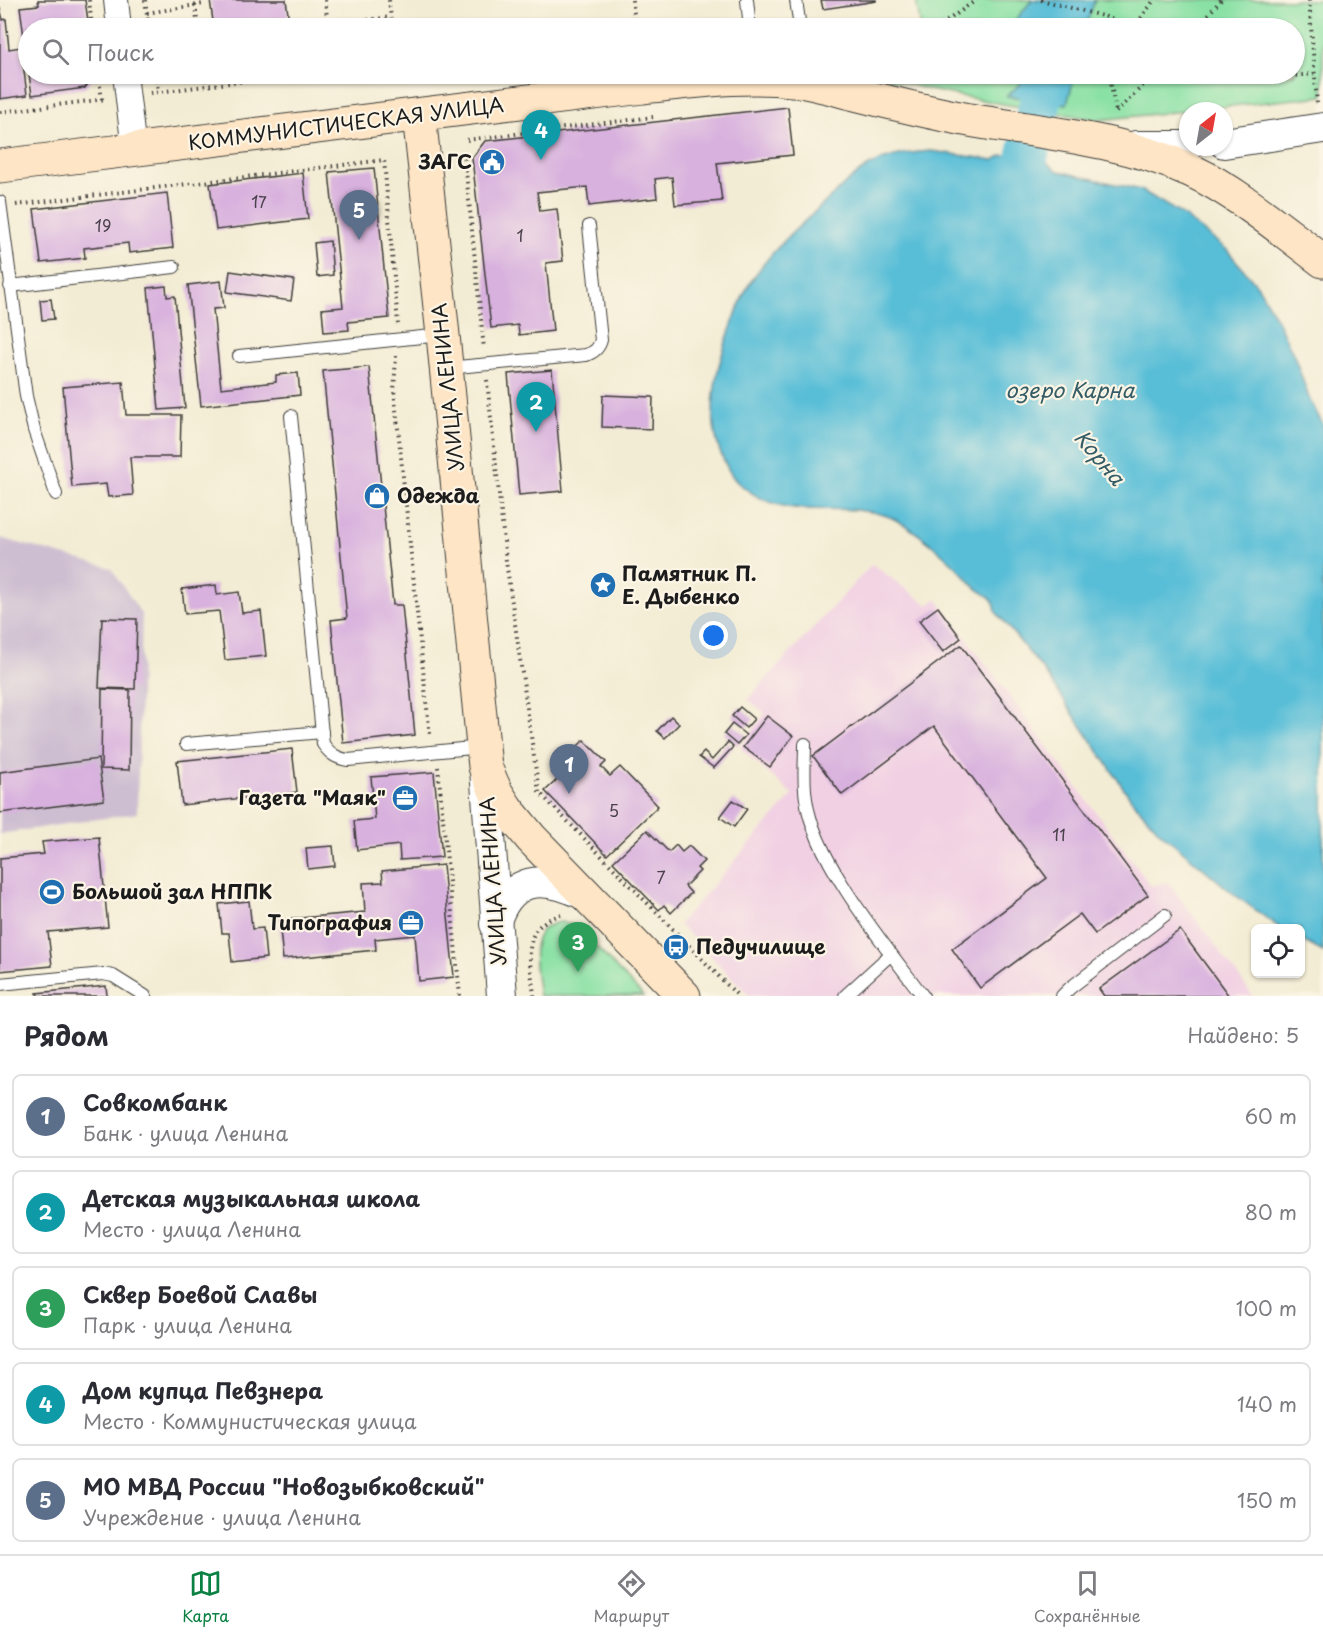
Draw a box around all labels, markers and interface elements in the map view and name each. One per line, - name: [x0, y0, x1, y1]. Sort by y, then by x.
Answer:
- search box: [18, 18, 1305, 84]
- icon: search: [39, 35, 72, 68]
- text: Поиск: [87, 35, 154, 68]
- street label: КОММУНИСТИЧЕСКАЯ УЛИЦА: [187, 89, 505, 157]
- north arrow: [1179, 102, 1233, 156]
- pin: 4: [522, 110, 560, 160]
- place label: ЗАГС: [418, 146, 472, 176]
- public building icon: ЗАГС: [477, 147, 507, 177]
- house number: 17: [251, 189, 267, 213]
- pin: 5: [340, 190, 378, 240]
- house number: 19: [95, 213, 111, 237]
- house number: 1: [516, 223, 524, 247]
- street label: УЛИЦА ЛЕНИНА: [423, 301, 471, 473]
- water label: озеро Карна: [1006, 373, 1135, 405]
- pin: 2: [516, 382, 556, 432]
- water label: Корна: [1068, 422, 1134, 492]
- place label: Одежда: [397, 480, 479, 510]
- shop icon: Одежда: [362, 481, 392, 511]
- place label: Памятник П. Е. Дыбенко: [622, 558, 757, 611]
- place icon: Памятник П. Е. Дыбенко: [588, 570, 618, 600]
- your location: [699, 621, 728, 650]
- pin: 1: [550, 744, 588, 794]
- place label: Газета "Маяк": [239, 782, 386, 812]
- office icon: Газета "Маяк": [390, 783, 420, 813]
- street label: УЛИЦА ЛЕНИНА: [471, 796, 513, 966]
- house number: 5: [609, 798, 619, 822]
- house number: 11: [1052, 822, 1066, 846]
- house number: 7: [656, 865, 666, 889]
- place label: Большой зал НППК: [72, 876, 273, 906]
- sports icon: Большой зал НППК: [37, 877, 67, 907]
- place label: Типография: [267, 907, 392, 937]
- office icon: Типография: [396, 908, 426, 938]
- pin: 3: [558, 922, 598, 972]
- map controls: [1251, 924, 1305, 978]
- button: locate: [1251, 924, 1305, 978]
- place label: Педучилище: [696, 931, 825, 961]
- bus stop icon: Педучилище: [661, 932, 691, 962]
- text: Рядом: [24, 1016, 109, 1055]
- text: Найдено: 5: [1188, 1020, 1299, 1050]
- text: Совкомбанк: [83, 1085, 227, 1118]
- text: 1: [41, 1101, 50, 1131]
- text: 60 m: [1245, 1101, 1297, 1131]
- text: Банк · улица Ленина: [83, 1118, 288, 1148]
- text: Детская музыкальная школа: [83, 1181, 420, 1214]
- text: 2: [38, 1197, 53, 1227]
- text: 80 m: [1245, 1197, 1297, 1227]
- text: Место · улица Ленина: [83, 1214, 301, 1244]
- text: Сквер Боевой Славы: [83, 1277, 317, 1310]
- text: 3: [39, 1293, 52, 1323]
- text: 100 m: [1236, 1293, 1297, 1323]
- text: Парк · улица Ленина: [83, 1310, 292, 1340]
- text: Дом купца Певзнера: [83, 1373, 323, 1406]
- text: 4: [39, 1389, 52, 1419]
- text: 140 m: [1237, 1389, 1297, 1419]
- text: Место · Коммунистическая улица: [83, 1406, 417, 1436]
- text: МО МВД России "Новозыбковский": [83, 1469, 485, 1502]
- text: 5: [39, 1485, 52, 1515]
- text: 150 m: [1237, 1485, 1297, 1515]
- text: Учреждение · улица Ленина: [83, 1502, 361, 1532]
- tab: Карта: [182, 1567, 229, 1627]
- tab: Маршрут: [594, 1567, 669, 1627]
- tab: Сохранённые: [1034, 1567, 1141, 1627]

